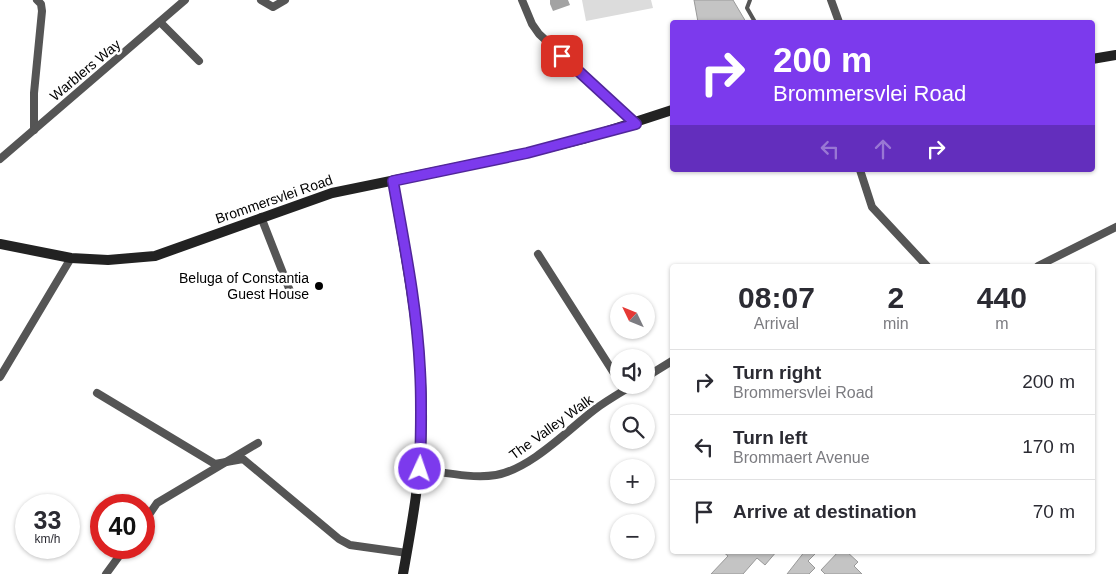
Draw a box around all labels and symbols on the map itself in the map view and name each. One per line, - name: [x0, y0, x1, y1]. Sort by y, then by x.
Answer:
- pin: [541, 35, 583, 77]
- street label: Warblers Way: [47, 36, 123, 104]
- street label: Brommersvlei Road: [213, 171, 335, 227]
- place label: Beluga of Constantia Guest House: [179, 270, 309, 302]
- marker: Beluga of Constantia Guest House: [313, 280, 325, 292]
- north arrow: [610, 294, 655, 339]
- street label: The Valley Walk: [506, 391, 597, 463]
- position arrow: [393, 442, 445, 494]
- speed limit sign: 40: [90, 494, 155, 559]

